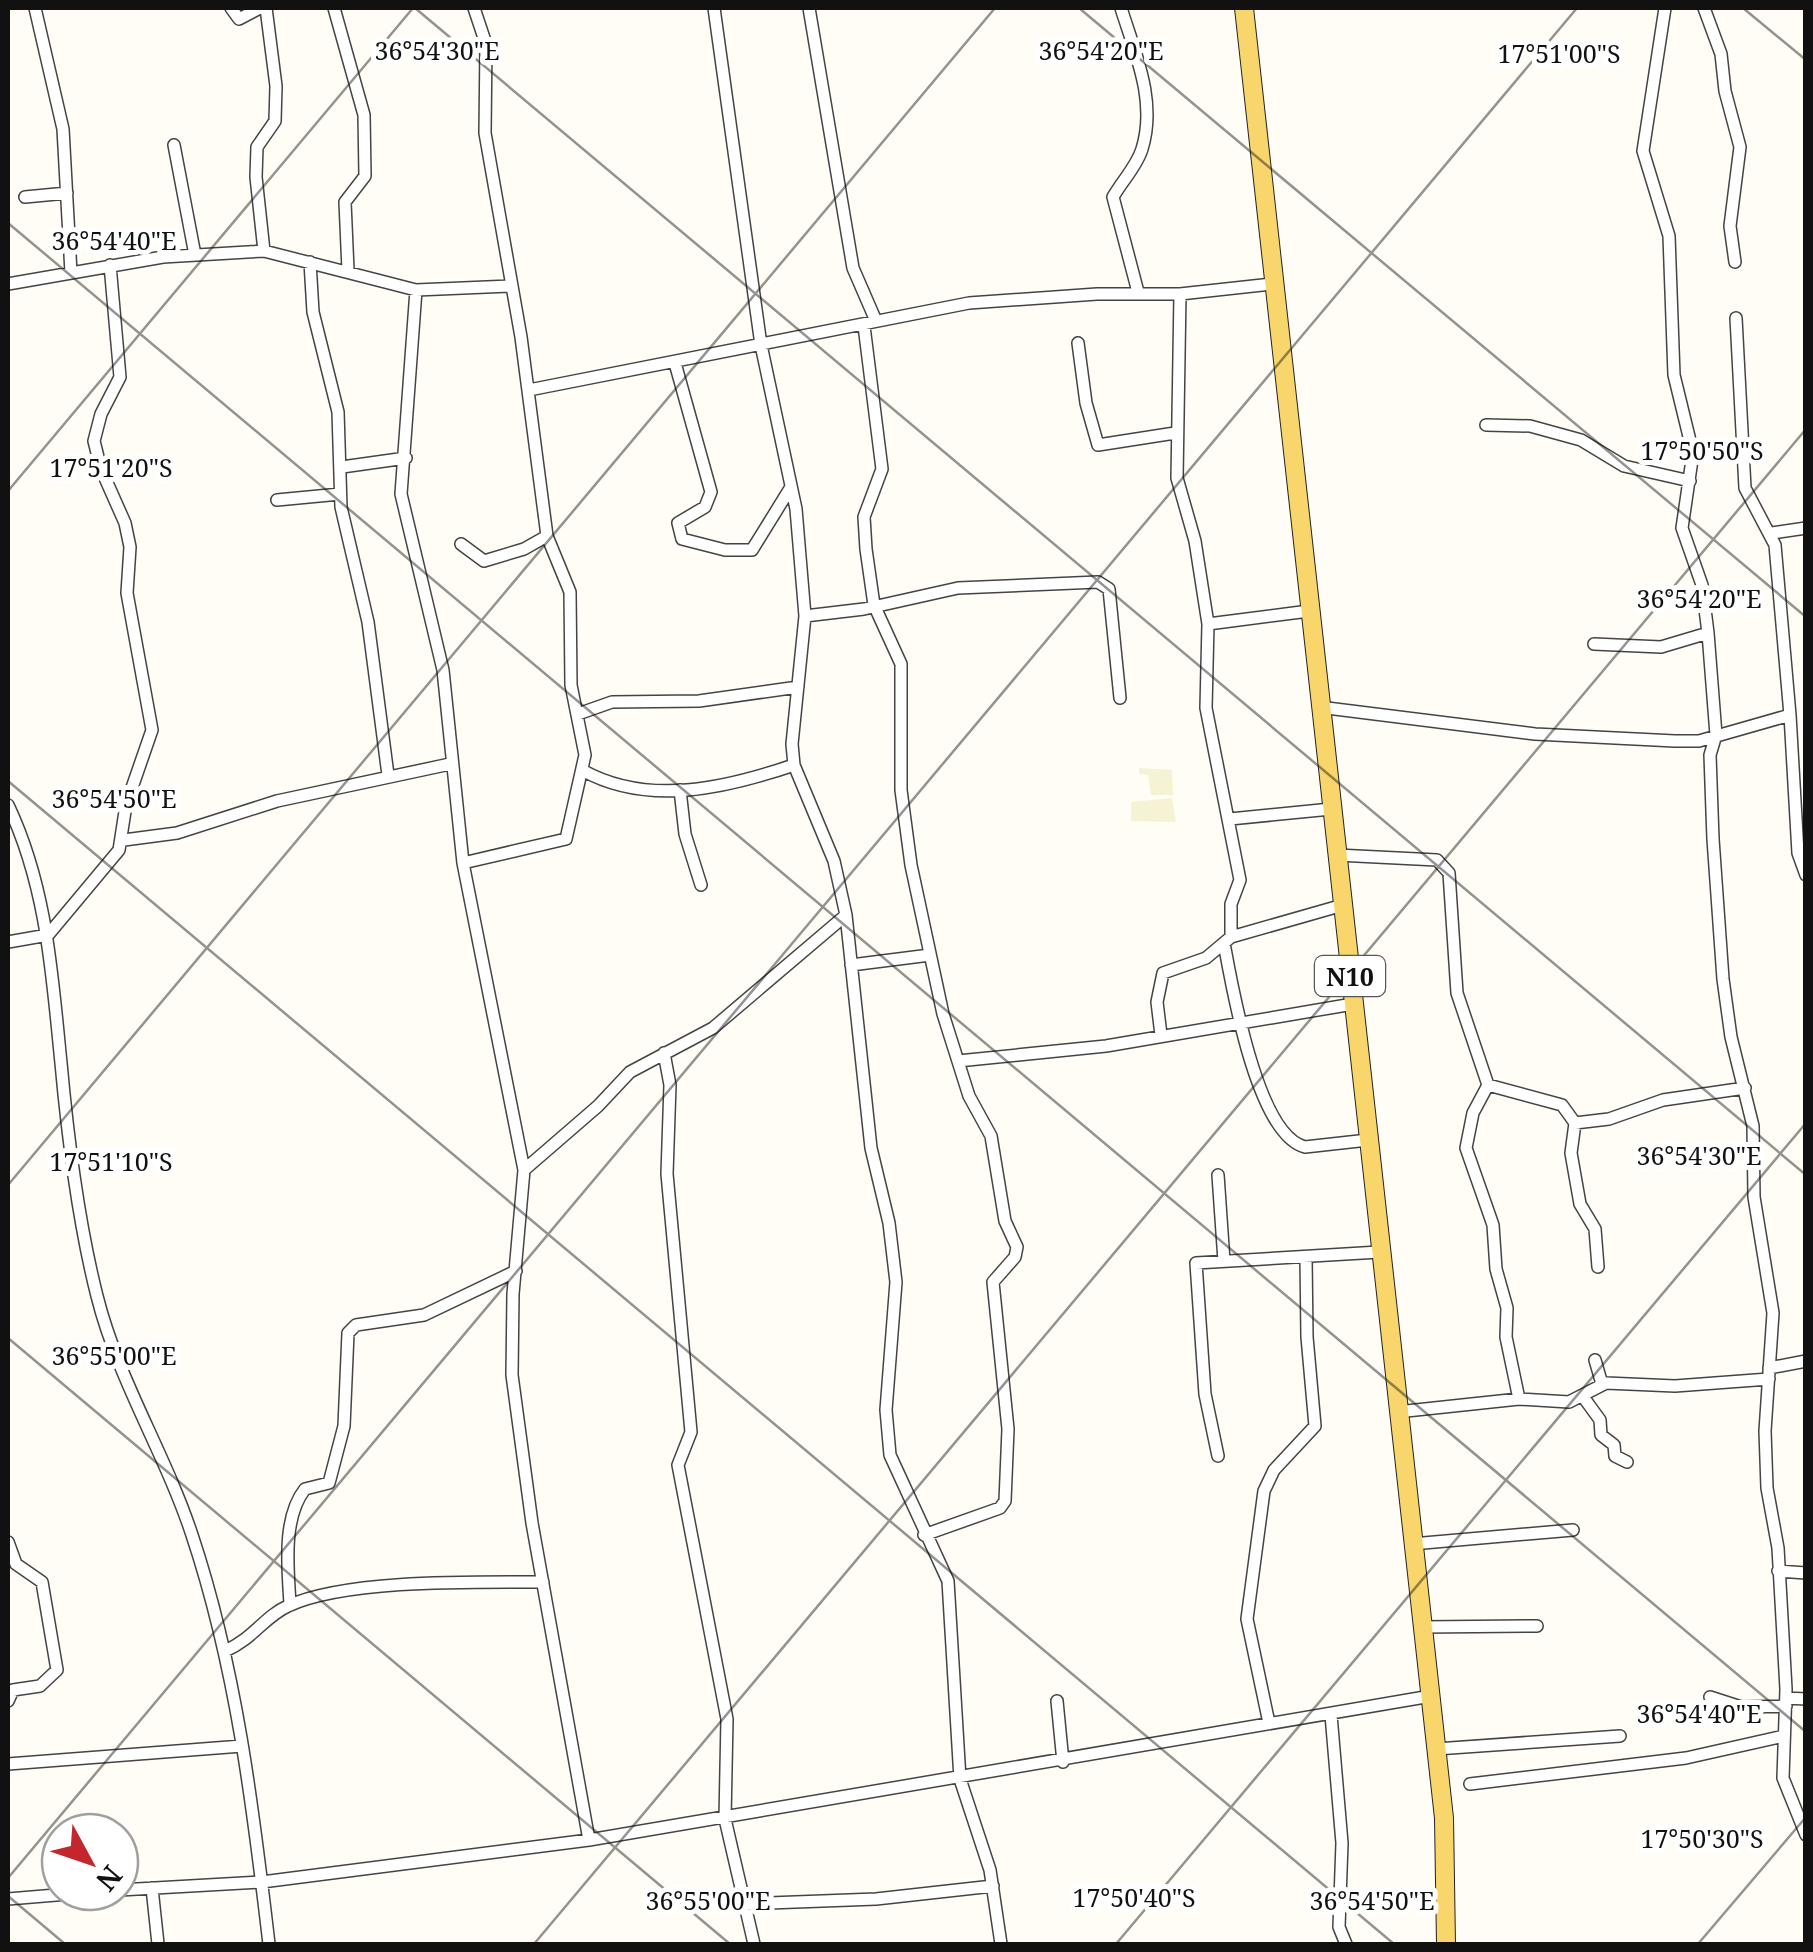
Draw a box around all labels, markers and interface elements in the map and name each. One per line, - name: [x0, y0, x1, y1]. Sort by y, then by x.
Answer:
- text: 36°54'30"E: [374, 33, 500, 67]
- text: 36°54'20"E: [1038, 33, 1164, 67]
- text: 17°51'00"S: [1497, 36, 1621, 70]
- text: 36°54'40"E: [51, 223, 177, 257]
- text: 17°50'50"S: [1640, 433, 1764, 467]
- text: 17°51'20"S: [49, 450, 173, 484]
- text: 36°54'20"E: [1636, 581, 1762, 615]
- text: 36°54'50"E: [51, 781, 177, 815]
- road number: N10: [1315, 956, 1385, 996]
- text: 36°54'30"E: [1636, 1138, 1762, 1172]
- text: 17°51'10"S: [49, 1144, 173, 1178]
- text: 36°55'00"E: [51, 1338, 177, 1372]
- text: 36°54'40"E: [1636, 1696, 1762, 1730]
- north arrow: [40, 1812, 140, 1912]
- text: 17°50'30"S: [1640, 1821, 1764, 1855]
- text: N: [88, 1858, 132, 1899]
- text: 17°50'40"S: [1072, 1880, 1196, 1914]
- text: 36°55'00"E: [645, 1883, 771, 1917]
- text: 36°54'50"E: [1309, 1883, 1435, 1917]

